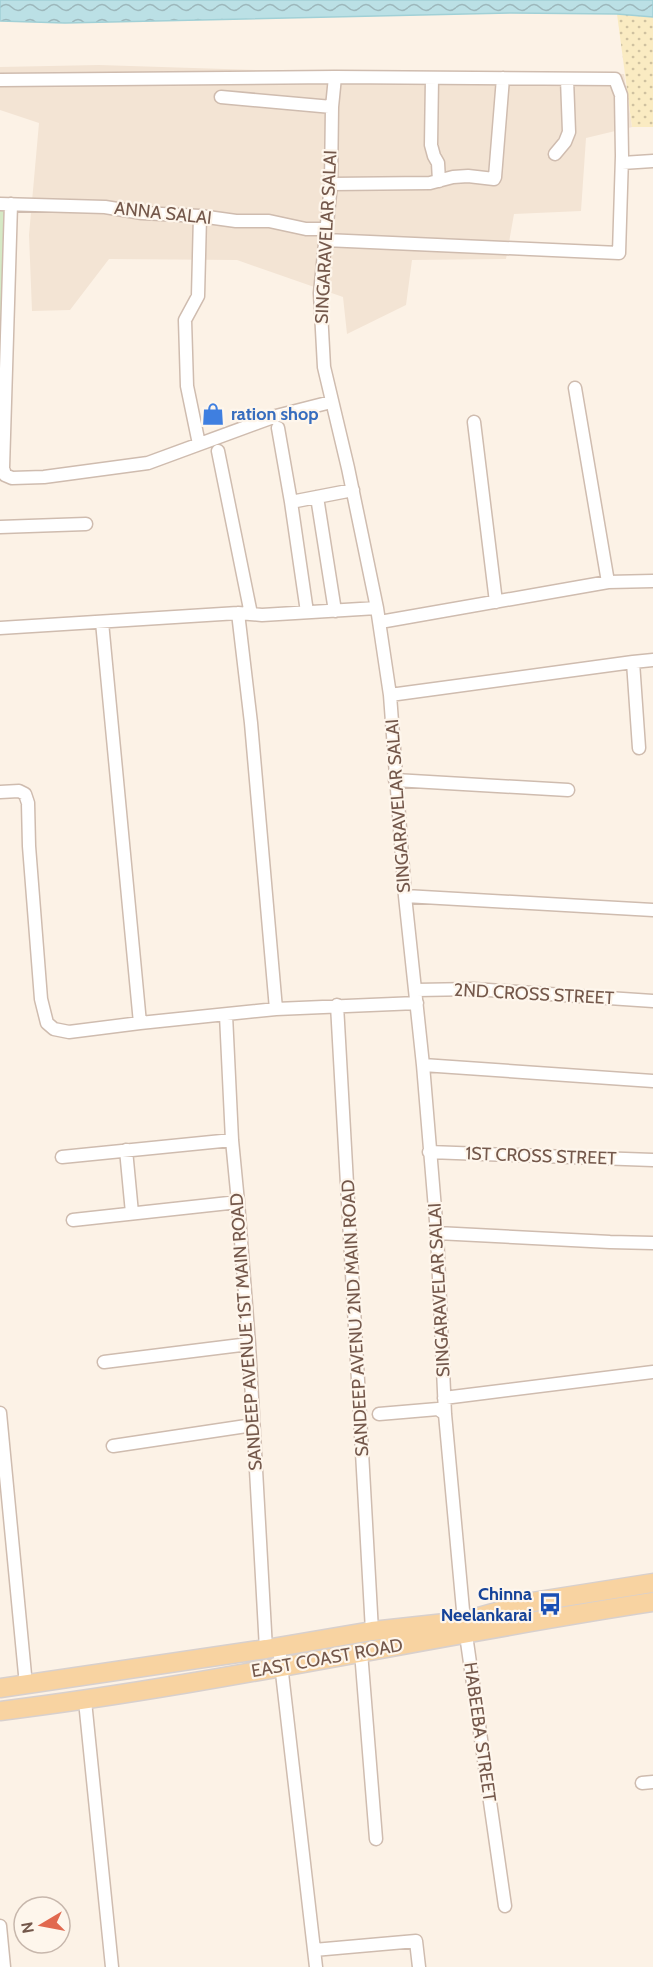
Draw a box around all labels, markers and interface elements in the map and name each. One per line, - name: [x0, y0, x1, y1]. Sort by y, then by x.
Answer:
- street label: SINGARAVELAR SALAI: [310, 149, 342, 325]
- street label: ANNA SALAI: [113, 197, 213, 229]
- shop icon: ration shop: [200, 401, 226, 427]
- place label: ration shop: [231, 403, 319, 425]
- street label: SINGARAVELAR SALAI: [381, 718, 415, 894]
- street label: 2ND CROSS STREET: [453, 979, 615, 1009]
- street label: 1ST CROSS STREET: [465, 1142, 617, 1170]
- street label: SANDEEP AVENU 2ND MAIN ROAD: [337, 1179, 373, 1457]
- street label: SANDEEP AVENUE 1ST MAIN ROAD: [225, 1192, 267, 1472]
- street label: SINGARAVELAR SALAI: [423, 1202, 455, 1378]
- place label: Chinna Neelankarai: [441, 1583, 532, 1626]
- bus stop icon: Chinna Neelankarai: [537, 1591, 563, 1617]
- street label: EAST COAST ROAD: [249, 1634, 405, 1682]
- street label: HABEEBA STREET: [459, 1661, 501, 1804]
- north arrow: [12, 1895, 72, 1955]
- text: N: [17, 1920, 38, 1935]

